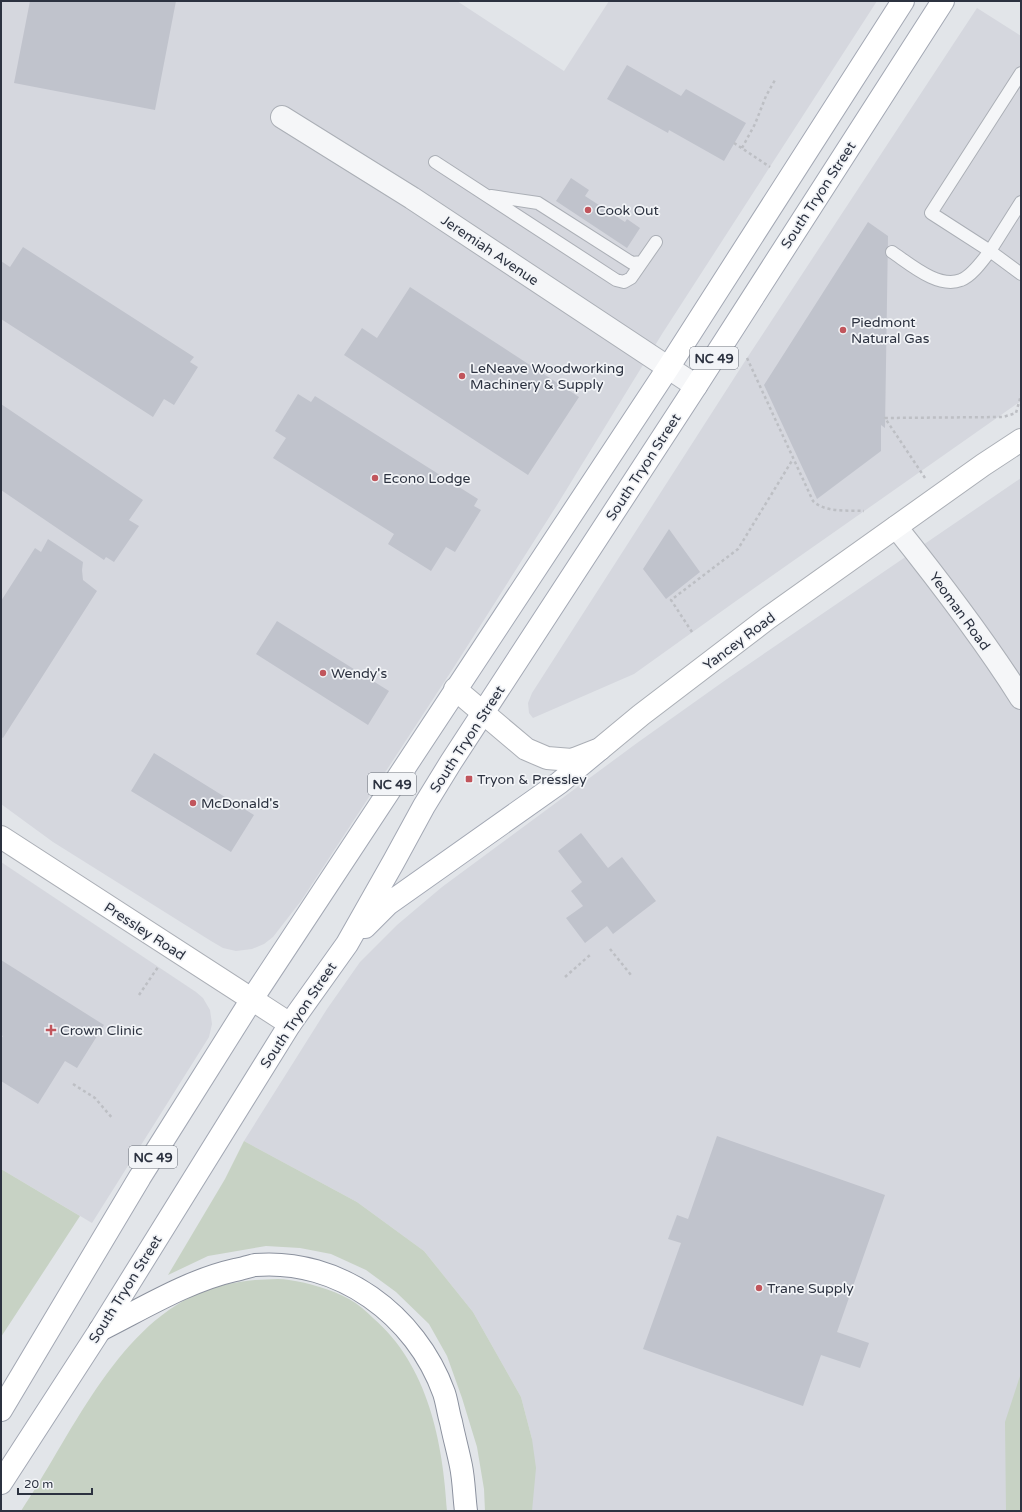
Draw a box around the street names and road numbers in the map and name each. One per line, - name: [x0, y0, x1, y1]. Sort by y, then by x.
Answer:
- street label: South Tryon Street: [777, 138, 860, 252]
- street label: Jeremiah Avenue: [438, 211, 542, 289]
- road number: NC 49: [690, 347, 738, 369]
- street label: South Tryon Street: [602, 410, 685, 524]
- street label: Yeoman Road: [926, 569, 994, 654]
- street label: Yancey Road: [700, 609, 779, 674]
- street label: South Tryon Street: [426, 682, 509, 796]
- road number: NC 49: [368, 773, 416, 795]
- street label: Pressley Road: [101, 899, 189, 964]
- street label: South Tryon Street: [257, 958, 341, 1072]
- road number: NC 49: [129, 1146, 177, 1168]
- street label: South Tryon Street: [85, 1231, 166, 1346]

